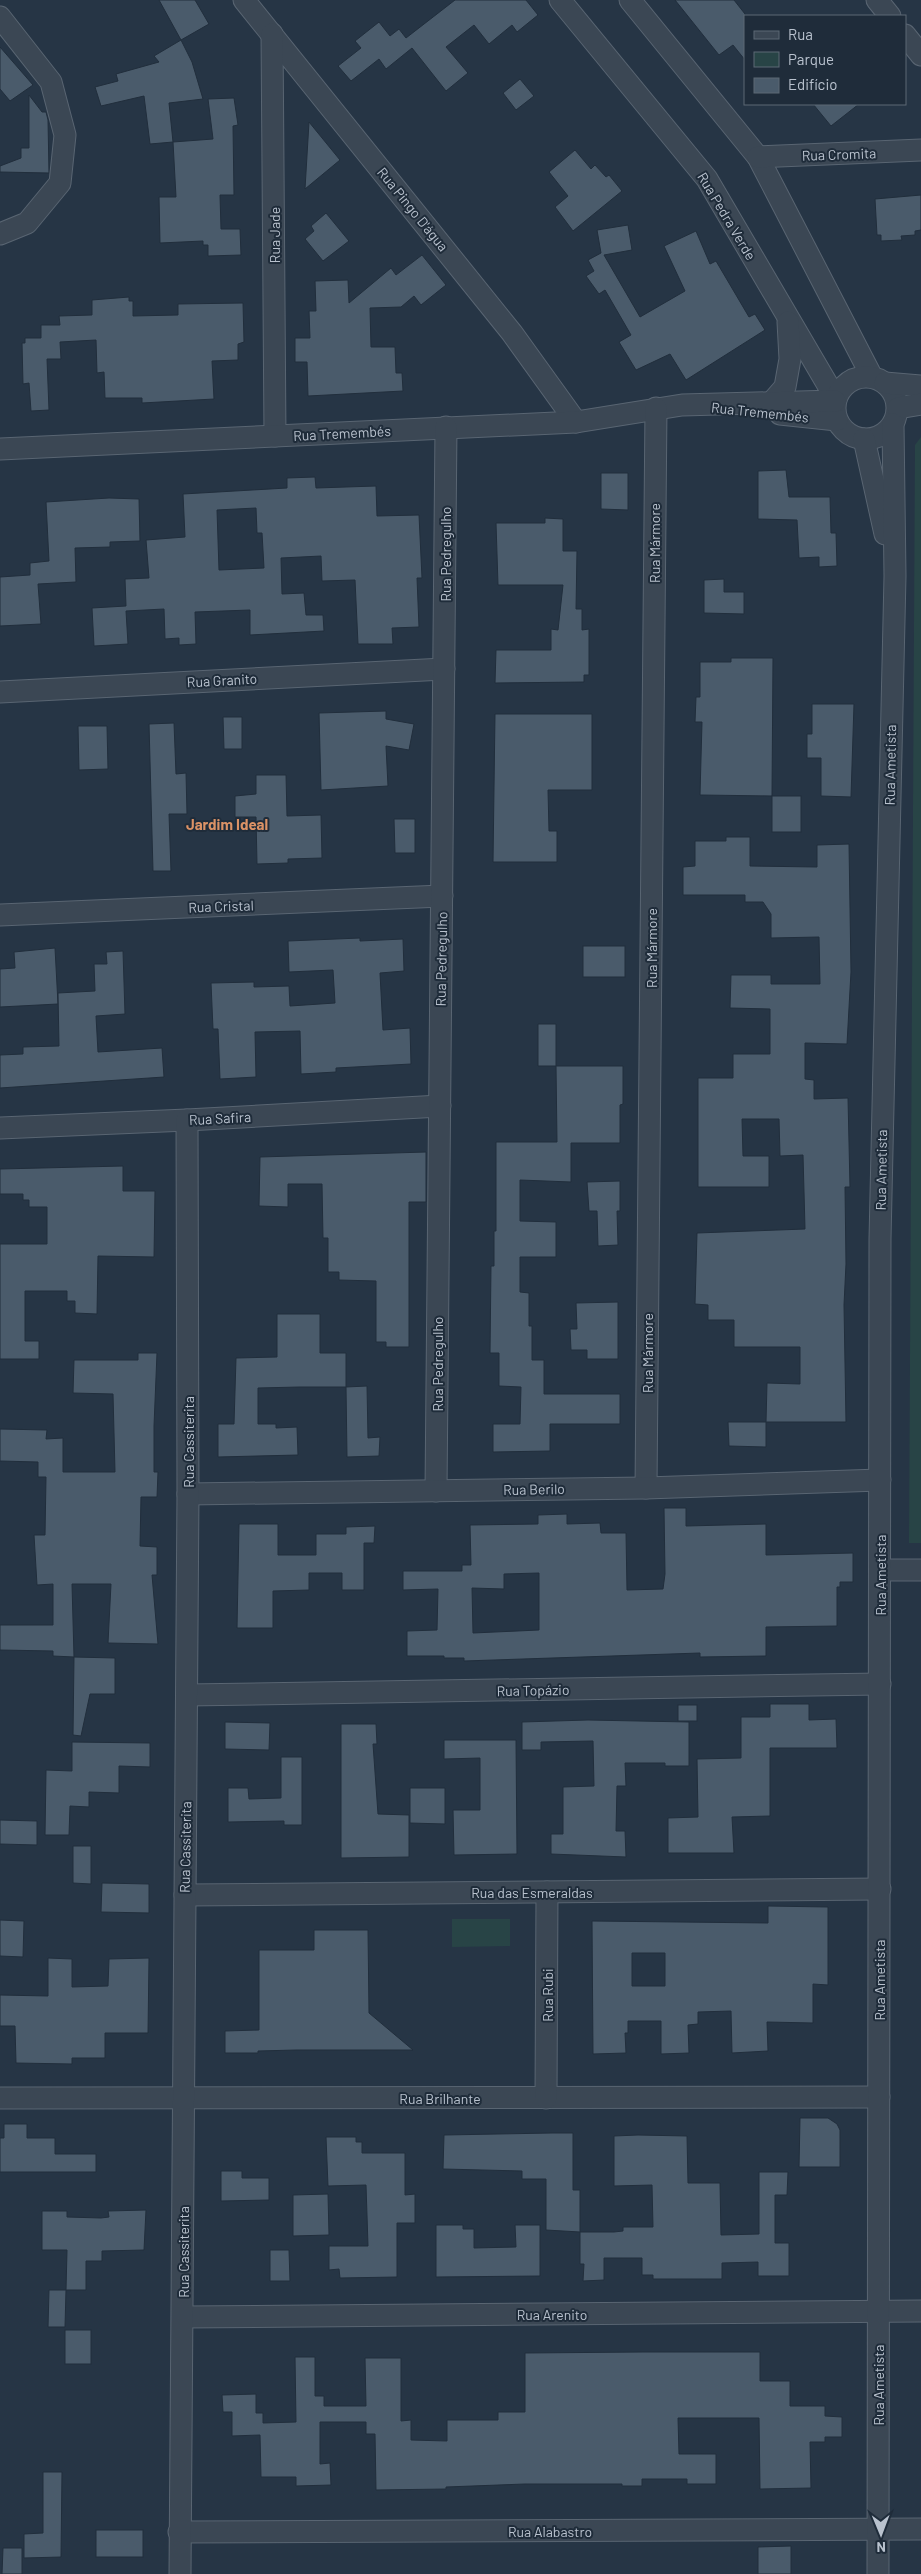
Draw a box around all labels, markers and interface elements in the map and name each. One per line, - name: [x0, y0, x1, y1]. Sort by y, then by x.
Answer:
- legend: [744, 15, 906, 105]
- text: Rua: [788, 25, 813, 43]
- text: Parque: [788, 50, 834, 68]
- text: Edifício: [788, 75, 837, 93]
- street label: Rua Cromita: [801, 144, 877, 164]
- street label: Rua Pingo D'água: [374, 164, 452, 254]
- street label: Rua Pedra Verde: [694, 169, 760, 263]
- street label: Rua Jade: [266, 207, 283, 263]
- street label: Rua Tremembés: [710, 398, 810, 426]
- street label: Rua Tremembés: [293, 422, 392, 444]
- street label: Rua Mármore: [646, 503, 663, 583]
- street label: Rua Pedregulho: [437, 507, 454, 601]
- street label: Rua Granito: [186, 670, 258, 690]
- street label: Rua Ametista: [881, 724, 899, 806]
- district label: Jardim Ideal: [186, 815, 268, 833]
- street label: Rua Cristal: [188, 896, 254, 916]
- street label: Rua Mármore: [643, 908, 660, 988]
- street label: Rua Pedregulho: [432, 911, 450, 1007]
- street label: Rua Safira: [189, 1108, 251, 1128]
- street label: Rua Ametista: [872, 1129, 890, 1211]
- street label: Rua Mármore: [639, 1313, 656, 1393]
- street label: Rua Pedregulho: [429, 1317, 446, 1411]
- street label: Rua Cassiterita: [180, 1396, 197, 1488]
- street label: Rua Berilo: [503, 1480, 565, 1498]
- street label: Rua Ametista: [872, 1534, 889, 1616]
- street label: Rua Topázio: [496, 1681, 570, 1699]
- street label: Rua Cassiterita: [176, 1801, 194, 1893]
- street label: Rua das Esmeraldas: [471, 1884, 593, 1901]
- street label: Rua Ametista: [871, 1939, 888, 2021]
- street label: Rua Rubi: [539, 1968, 556, 2022]
- street label: Rua Brilhante: [399, 2090, 481, 2107]
- street label: Rua Cassiterita: [175, 2206, 192, 2298]
- street label: Rua Arenito: [517, 2306, 587, 2323]
- street label: Rua Ametista: [870, 2344, 887, 2426]
- north arrow: [856, 2509, 906, 2559]
- street label: Rua Alabastro: [508, 2523, 592, 2540]
- text: N: [876, 2539, 886, 2556]

